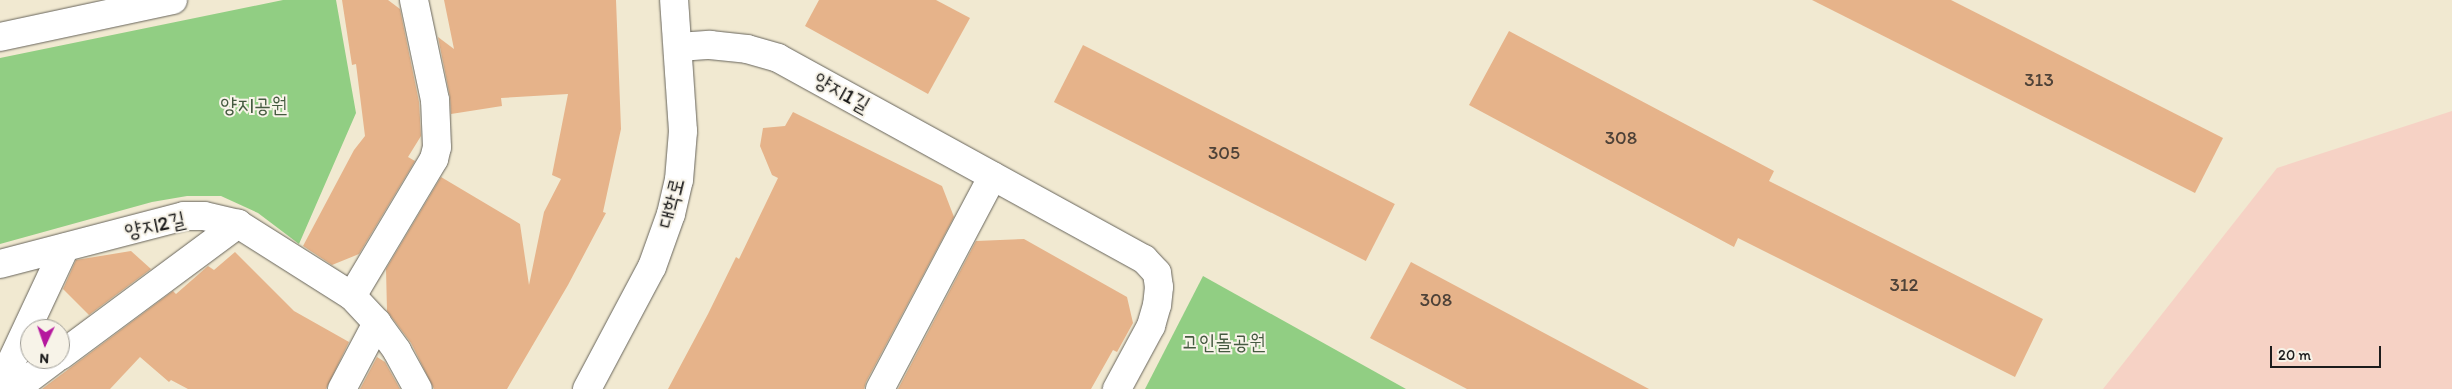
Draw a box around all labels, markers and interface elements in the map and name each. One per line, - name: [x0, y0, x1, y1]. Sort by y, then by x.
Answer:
- street label: 양지1길: [809, 66, 875, 118]
- house number: 313: [2024, 69, 2054, 91]
- park label: 양지공원: [220, 92, 288, 118]
- house number: 308: [1605, 127, 1637, 149]
- house number: 305: [1208, 142, 1240, 164]
- street label: 대학로: [653, 175, 689, 231]
- street label: 양지2길: [122, 206, 188, 244]
- house number: 312: [1889, 274, 1919, 296]
- house number: 308: [1420, 289, 1452, 311]
- north arrow: [20, 319, 70, 369]
- park label: 고인돌공원: [1182, 329, 1266, 355]
- scale bar: [2272, 336, 2383, 368]
- text: 20 m: [2278, 346, 2311, 364]
- text: N: [39, 350, 49, 367]

